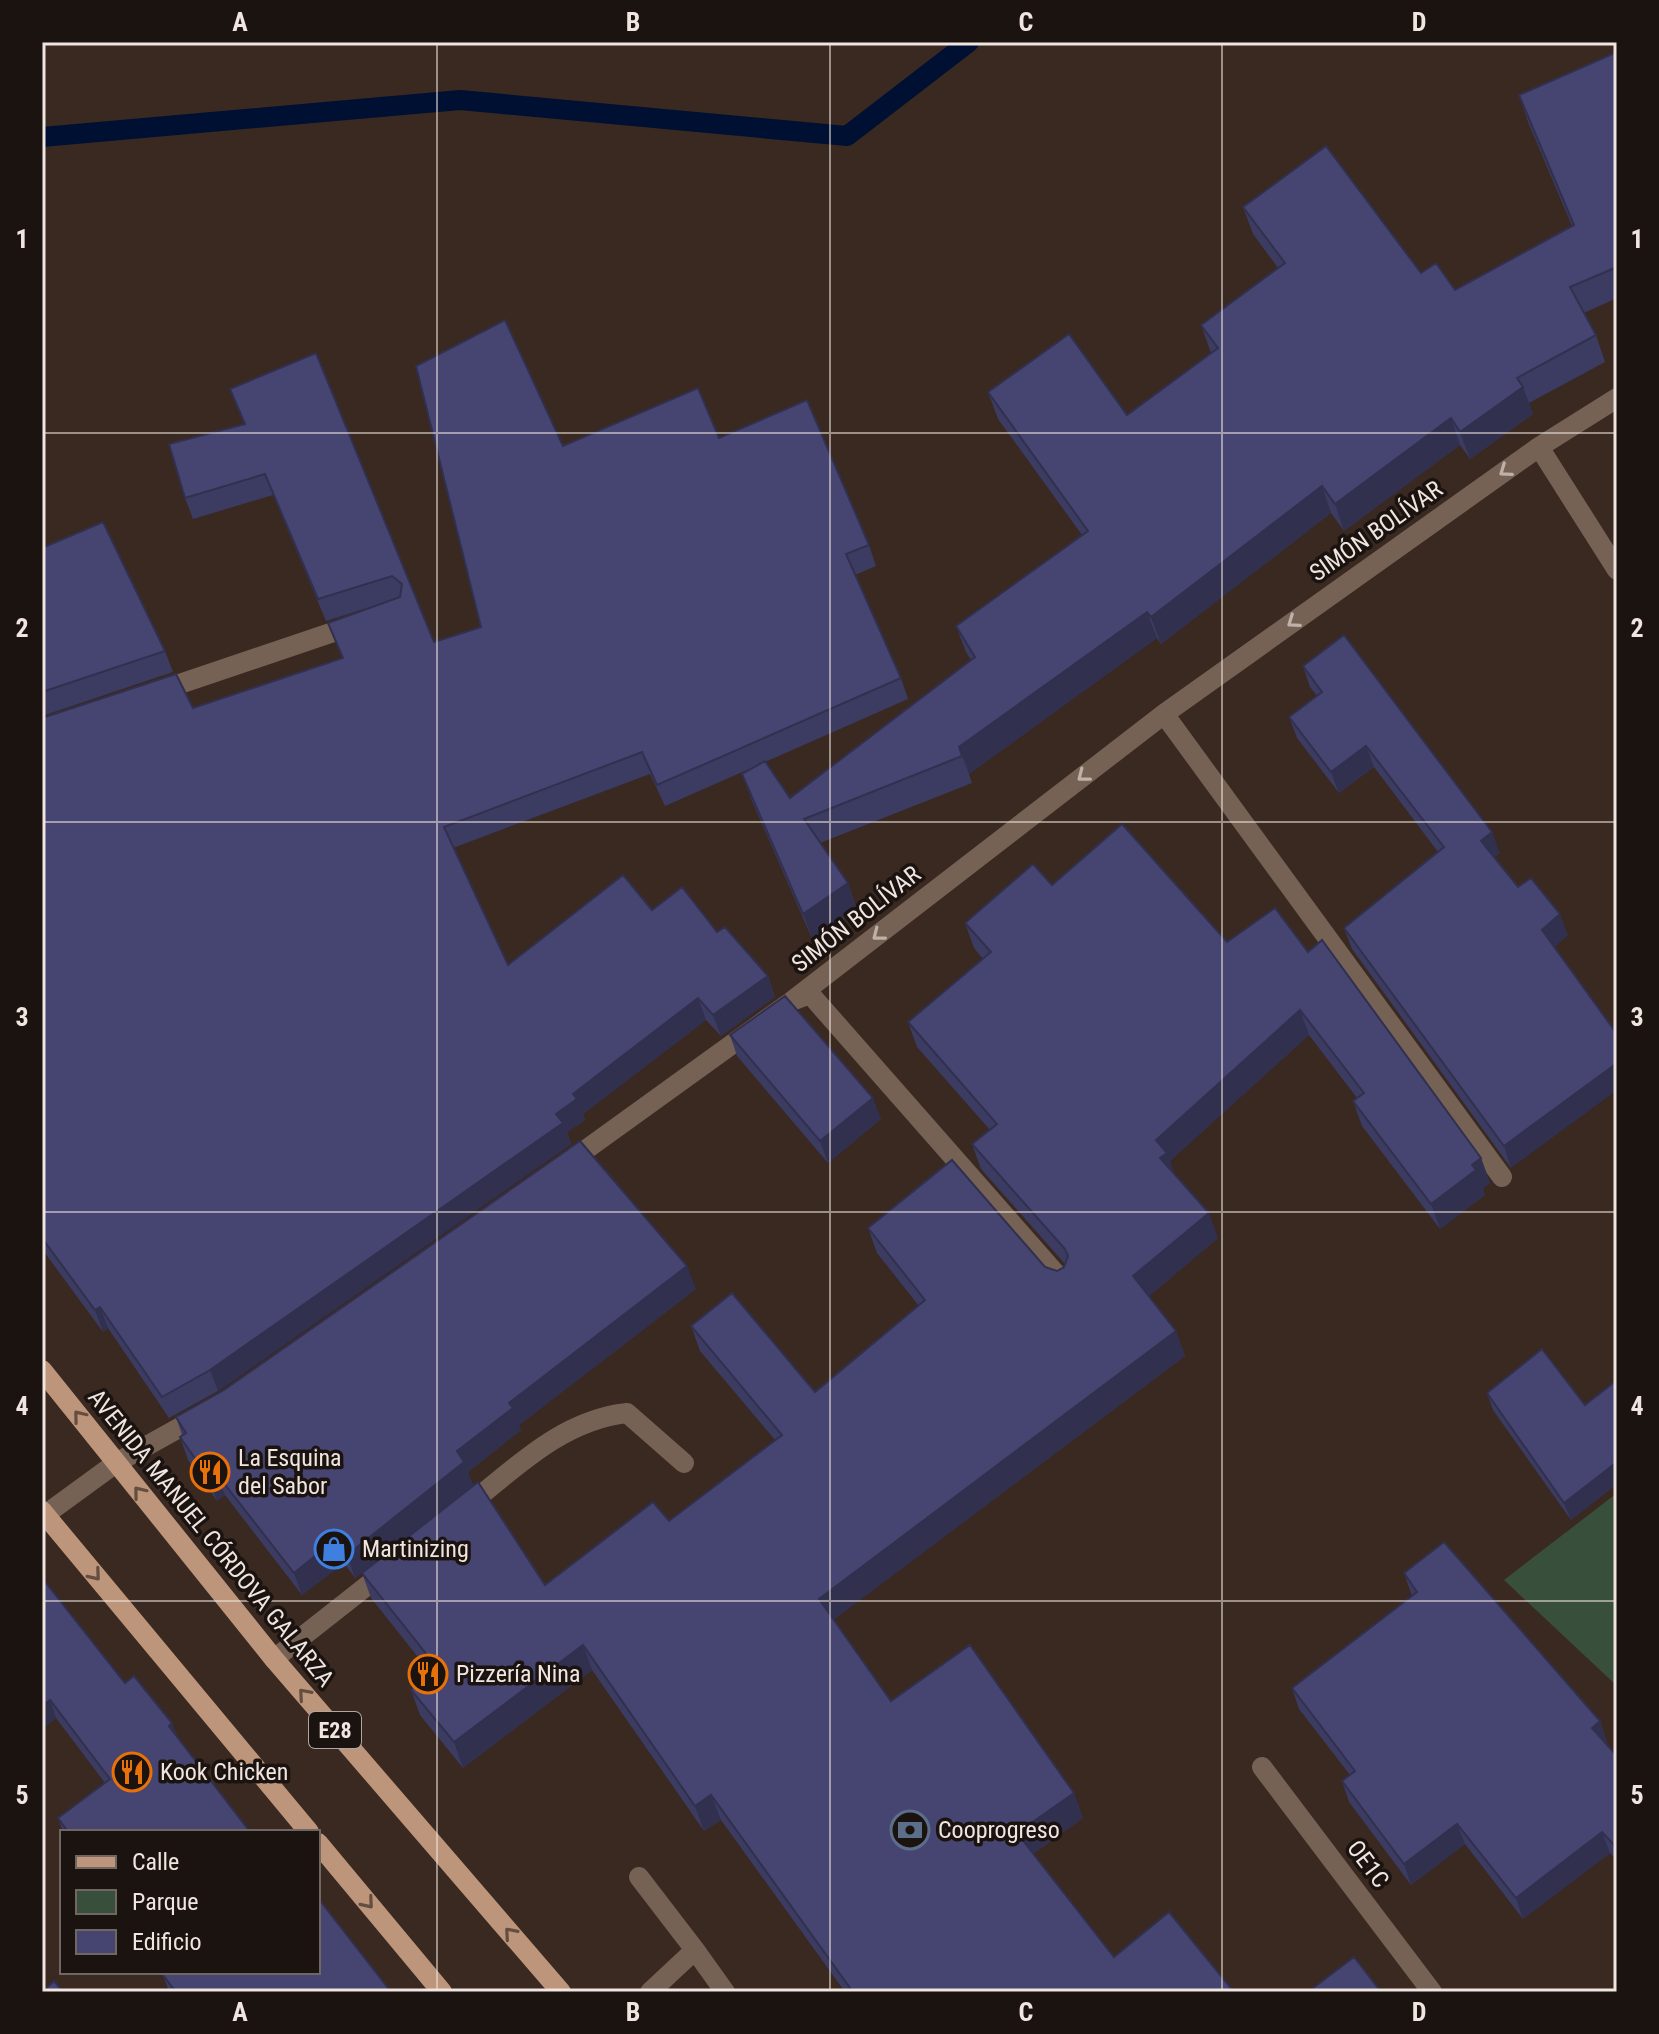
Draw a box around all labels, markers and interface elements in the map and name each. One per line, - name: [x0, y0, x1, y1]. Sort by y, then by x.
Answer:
- text: A: [232, 7, 248, 37]
- text: B: [626, 7, 640, 37]
- text: C: [1019, 7, 1034, 37]
- text: D: [1412, 7, 1426, 37]
- text: 1: [15, 224, 29, 254]
- text: 1: [1630, 224, 1644, 254]
- one-way arrow: [1499, 461, 1513, 476]
- street label: SIMÓN BOLÍVAR: [1304, 475, 1448, 587]
- one-way arrow: [1287, 612, 1301, 627]
- text: 2: [15, 613, 29, 643]
- text: 2: [1630, 613, 1644, 643]
- one-way arrow: [1078, 767, 1092, 781]
- street label: SIMÓN BOLÍVAR: [786, 860, 926, 978]
- one-way arrow: [872, 925, 886, 939]
- text: 3: [15, 1002, 29, 1032]
- text: 3: [1630, 1002, 1644, 1032]
- street label: AVENIDA MANUEL CÓRDOVA GALARZA: [82, 1384, 340, 1692]
- text: 4: [15, 1391, 29, 1421]
- text: 4: [1630, 1391, 1644, 1421]
- one-way arrow: [74, 1410, 88, 1425]
- place label: La Esquina del Sabor: [238, 1444, 342, 1500]
- restaurant icon: La Esquina del Sabor: [189, 1451, 231, 1493]
- one-way arrow: [135, 1486, 149, 1501]
- shop icon: Martinizing: [313, 1528, 355, 1570]
- place label: Martinizing: [362, 1535, 469, 1563]
- one-way arrow: [85, 1565, 100, 1580]
- restaurant icon: Pizzería Nina: [407, 1653, 449, 1695]
- place label: Pizzería Nina: [456, 1660, 580, 1688]
- one-way arrow: [299, 1688, 313, 1703]
- road number: E28: [309, 1712, 361, 1748]
- restaurant icon: Kook Chicken: [111, 1751, 153, 1793]
- place label: Kook Chicken: [160, 1758, 288, 1786]
- text: 5: [15, 1780, 29, 1810]
- text: 5: [1630, 1780, 1644, 1810]
- bank icon: Cooprogreso: [889, 1809, 931, 1851]
- place label: Cooprogreso: [938, 1816, 1060, 1844]
- legend: [60, 1830, 320, 1974]
- street label: OE1C: [1341, 1835, 1395, 1893]
- text: Calle: [132, 1848, 179, 1876]
- text: Parque: [132, 1888, 199, 1916]
- one-way arrow: [358, 1894, 373, 1908]
- text: Edificio: [132, 1928, 202, 1956]
- one-way arrow: [505, 1928, 520, 1942]
- text: A: [232, 1997, 248, 2027]
- text: B: [626, 1997, 640, 2027]
- text: C: [1019, 1997, 1034, 2027]
- text: D: [1412, 1997, 1426, 2027]

